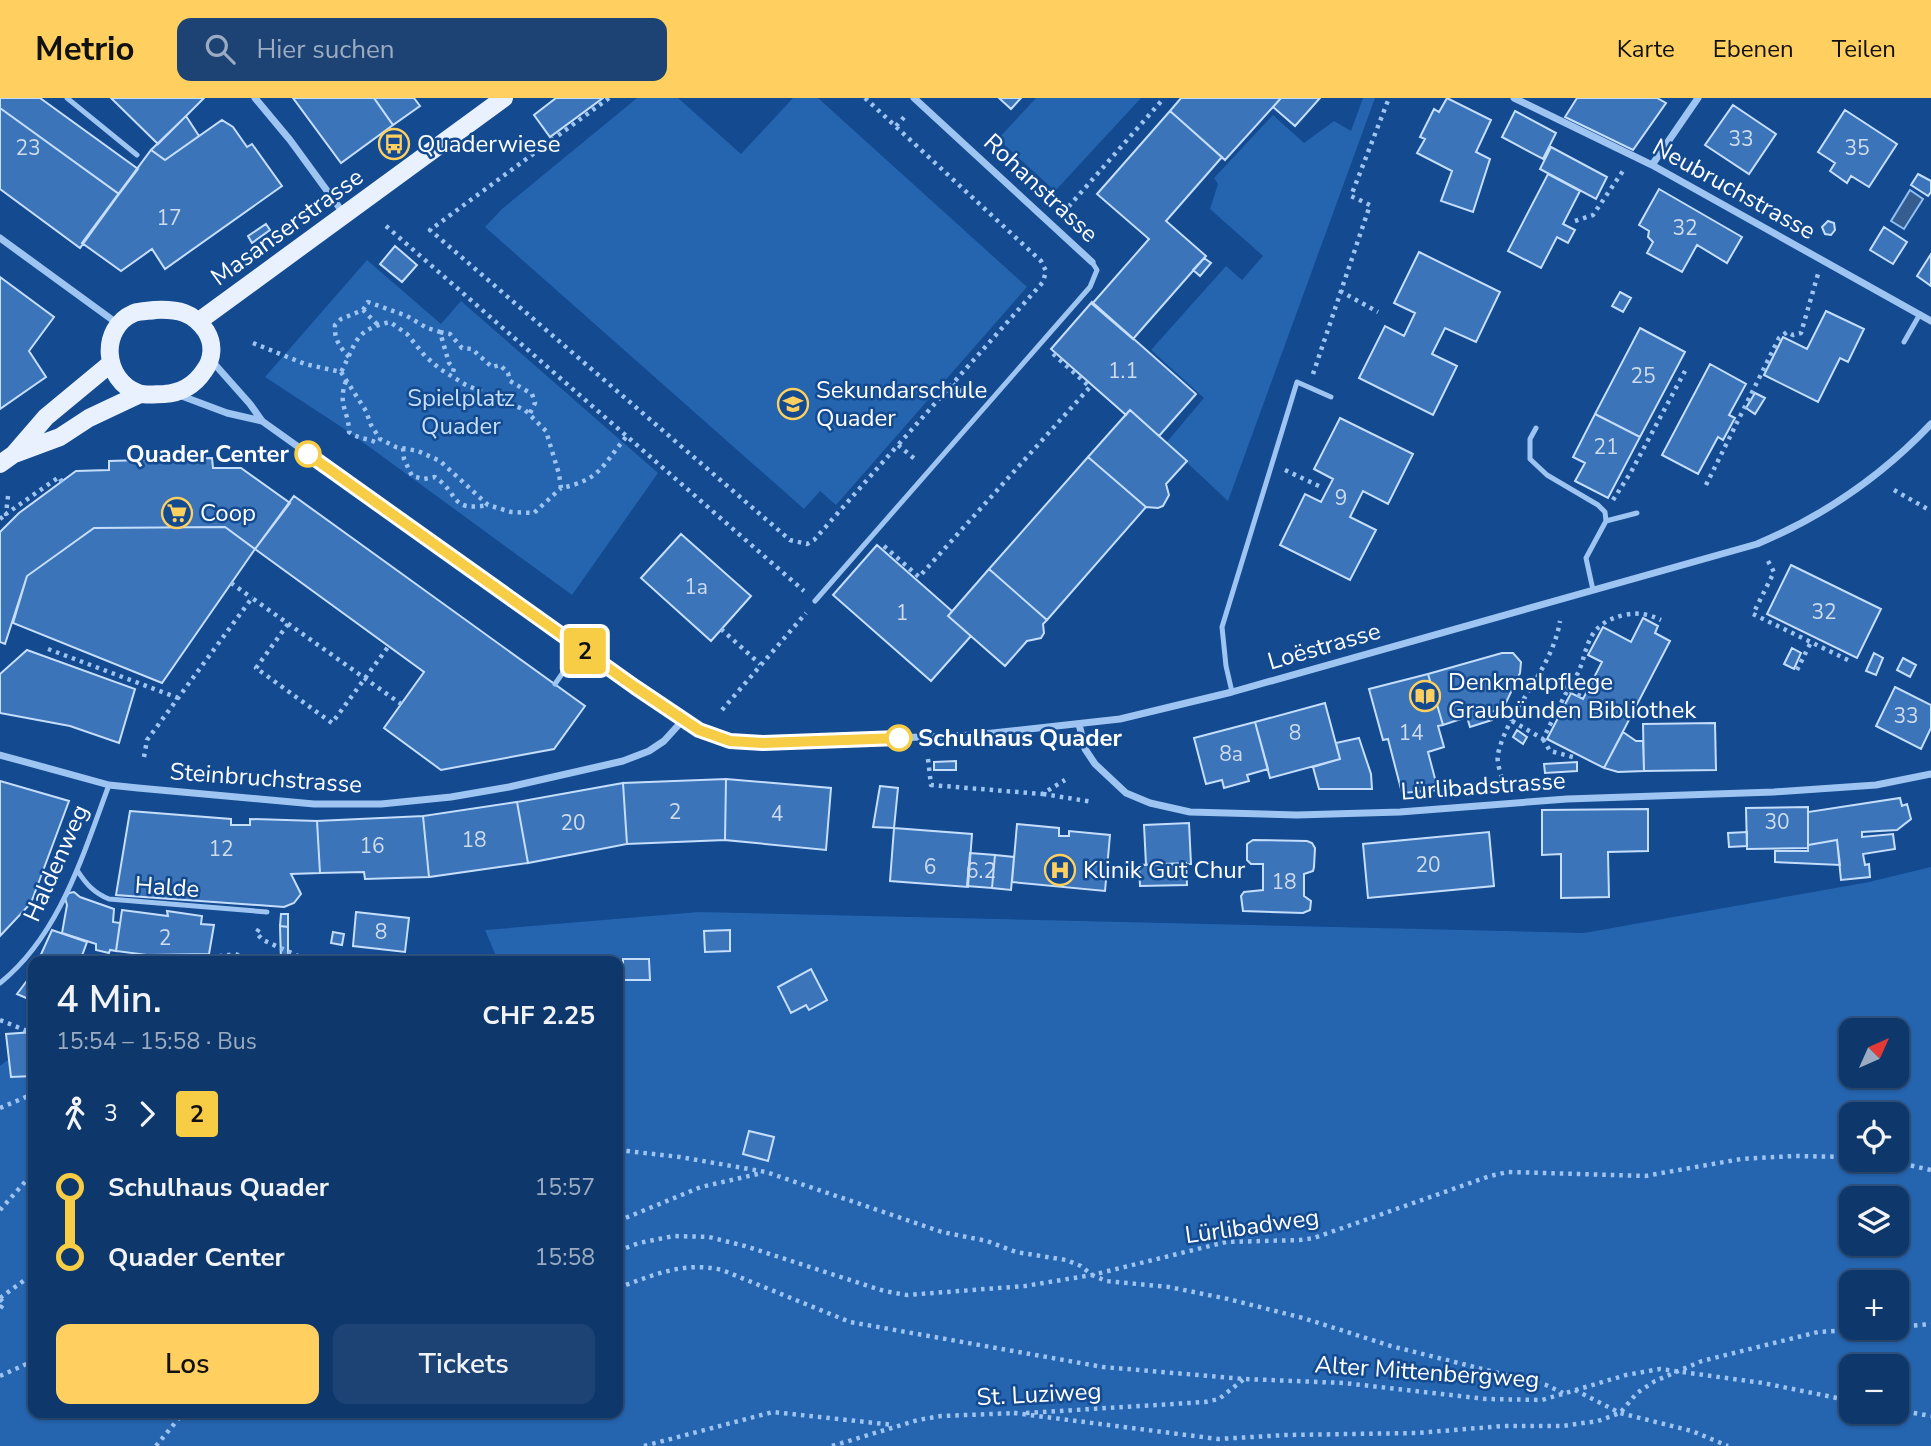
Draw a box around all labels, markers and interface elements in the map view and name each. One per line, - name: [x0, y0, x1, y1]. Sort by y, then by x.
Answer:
- search box: [177, 18, 667, 81]
- text: Metrio: [35, 27, 135, 72]
- icon: search: [201, 30, 239, 68]
- text: Hier suchen: [257, 32, 395, 67]
- text: Karte: [1617, 33, 1675, 65]
- text: Ebenen: [1713, 33, 1794, 65]
- text: Teilen: [1832, 33, 1896, 65]
- house number: 33: [1728, 125, 1754, 153]
- bus stop icon: Quaderwiese: [377, 127, 411, 161]
- street label: Rohanstrasse: [977, 127, 1105, 249]
- place label: Quaderwiese: [417, 128, 561, 160]
- street label: Neubruchstrasse: [1647, 131, 1821, 247]
- house number: 23: [15, 134, 41, 162]
- house number: 35: [1844, 134, 1870, 162]
- street label: Masanserstrasse: [204, 161, 370, 293]
- house number: 17: [156, 204, 182, 232]
- house number: 32: [1672, 214, 1698, 242]
- house number: 1.1: [1108, 357, 1138, 385]
- house number: 25: [1630, 362, 1656, 390]
- place label: Sekundarschule Quader: [816, 374, 987, 434]
- park label: Spielplatz Quader: [407, 382, 515, 442]
- school or university icon: Sekundarschule Quader: [776, 387, 810, 421]
- house number: 21: [1593, 433, 1619, 461]
- place label: Quader Center: [126, 438, 290, 470]
- marker: Quader Center: [295, 441, 321, 467]
- house number: 9: [1335, 484, 1347, 512]
- supermarket icon: Coop: [160, 496, 194, 530]
- place label: Coop: [200, 497, 256, 529]
- house number: 1a: [684, 573, 708, 601]
- house number: 32: [1811, 598, 1837, 626]
- house number: 1: [896, 599, 908, 627]
- street label: Loëstrasse: [1264, 615, 1384, 677]
- line badge: 2: [562, 628, 608, 674]
- text: 2: [578, 635, 592, 667]
- place label: Denkmalpflege Graubünden Bibliothek: [1448, 666, 1697, 726]
- library icon: Denkmalpflege Graubünden Bibliothek: [1408, 679, 1442, 713]
- house number: 33: [1893, 702, 1919, 730]
- house number: 8: [1289, 719, 1301, 747]
- house number: 14: [1398, 719, 1424, 747]
- place label: Schulhaus Quader: [918, 722, 1123, 754]
- marker: Schulhaus Quader: [886, 725, 912, 751]
- house number: 8a: [1219, 740, 1243, 768]
- street label: Steinbruchstrasse: [169, 755, 363, 801]
- street label: Lürlibadstrasse: [1400, 764, 1566, 808]
- house number: 2: [669, 798, 681, 826]
- street label: Haldenweg: [16, 799, 96, 927]
- house number: 4: [771, 800, 783, 828]
- house number: 30: [1764, 808, 1790, 836]
- house number: 20: [560, 809, 586, 837]
- house number: 18: [461, 826, 487, 854]
- house number: 16: [359, 832, 385, 860]
- house number: 12: [208, 835, 234, 863]
- house number: 20: [1415, 851, 1441, 879]
- house number: 6: [924, 853, 936, 881]
- hospital icon: Klinik Gut Chur: [1043, 853, 1077, 887]
- place label: Klinik Gut Chur: [1083, 854, 1246, 886]
- house number: 6.2: [966, 857, 996, 885]
- house number: 18: [1271, 868, 1297, 896]
- street label: Halde: [134, 869, 200, 905]
- house number: 8: [375, 918, 387, 946]
- house number: 2: [159, 924, 171, 952]
- text: 4 Min.: [56, 974, 162, 1025]
- text: CHF 2.25: [482, 998, 595, 1033]
- north arrow: [1839, 1018, 1909, 1088]
- map controls: [1839, 1018, 1909, 1424]
- text: 15:54 – 15:58 · Bus: [56, 1026, 257, 1057]
- icon: walk: [56, 1095, 94, 1133]
- icon: forward: [128, 1095, 166, 1133]
- text: 3: [104, 1098, 118, 1129]
- text: 2: [190, 1098, 204, 1130]
- button: locate: [1839, 1102, 1909, 1172]
- text: Schulhaus Quader: [108, 1170, 329, 1205]
- text: 15:57: [535, 1172, 595, 1203]
- button: layers: [1839, 1186, 1909, 1256]
- street label: Lürlibadweg: [1183, 1201, 1321, 1251]
- text: Quader Center: [108, 1240, 285, 1275]
- text: 15:58: [535, 1242, 595, 1273]
- button: +: [1839, 1270, 1909, 1340]
- button: Los: [56, 1324, 319, 1404]
- button: Tickets: [333, 1324, 595, 1404]
- street label: Alter Mittenbergweg: [1314, 1348, 1540, 1396]
- button: −: [1839, 1354, 1909, 1424]
- street label: St. Luziweg: [976, 1375, 1102, 1413]

